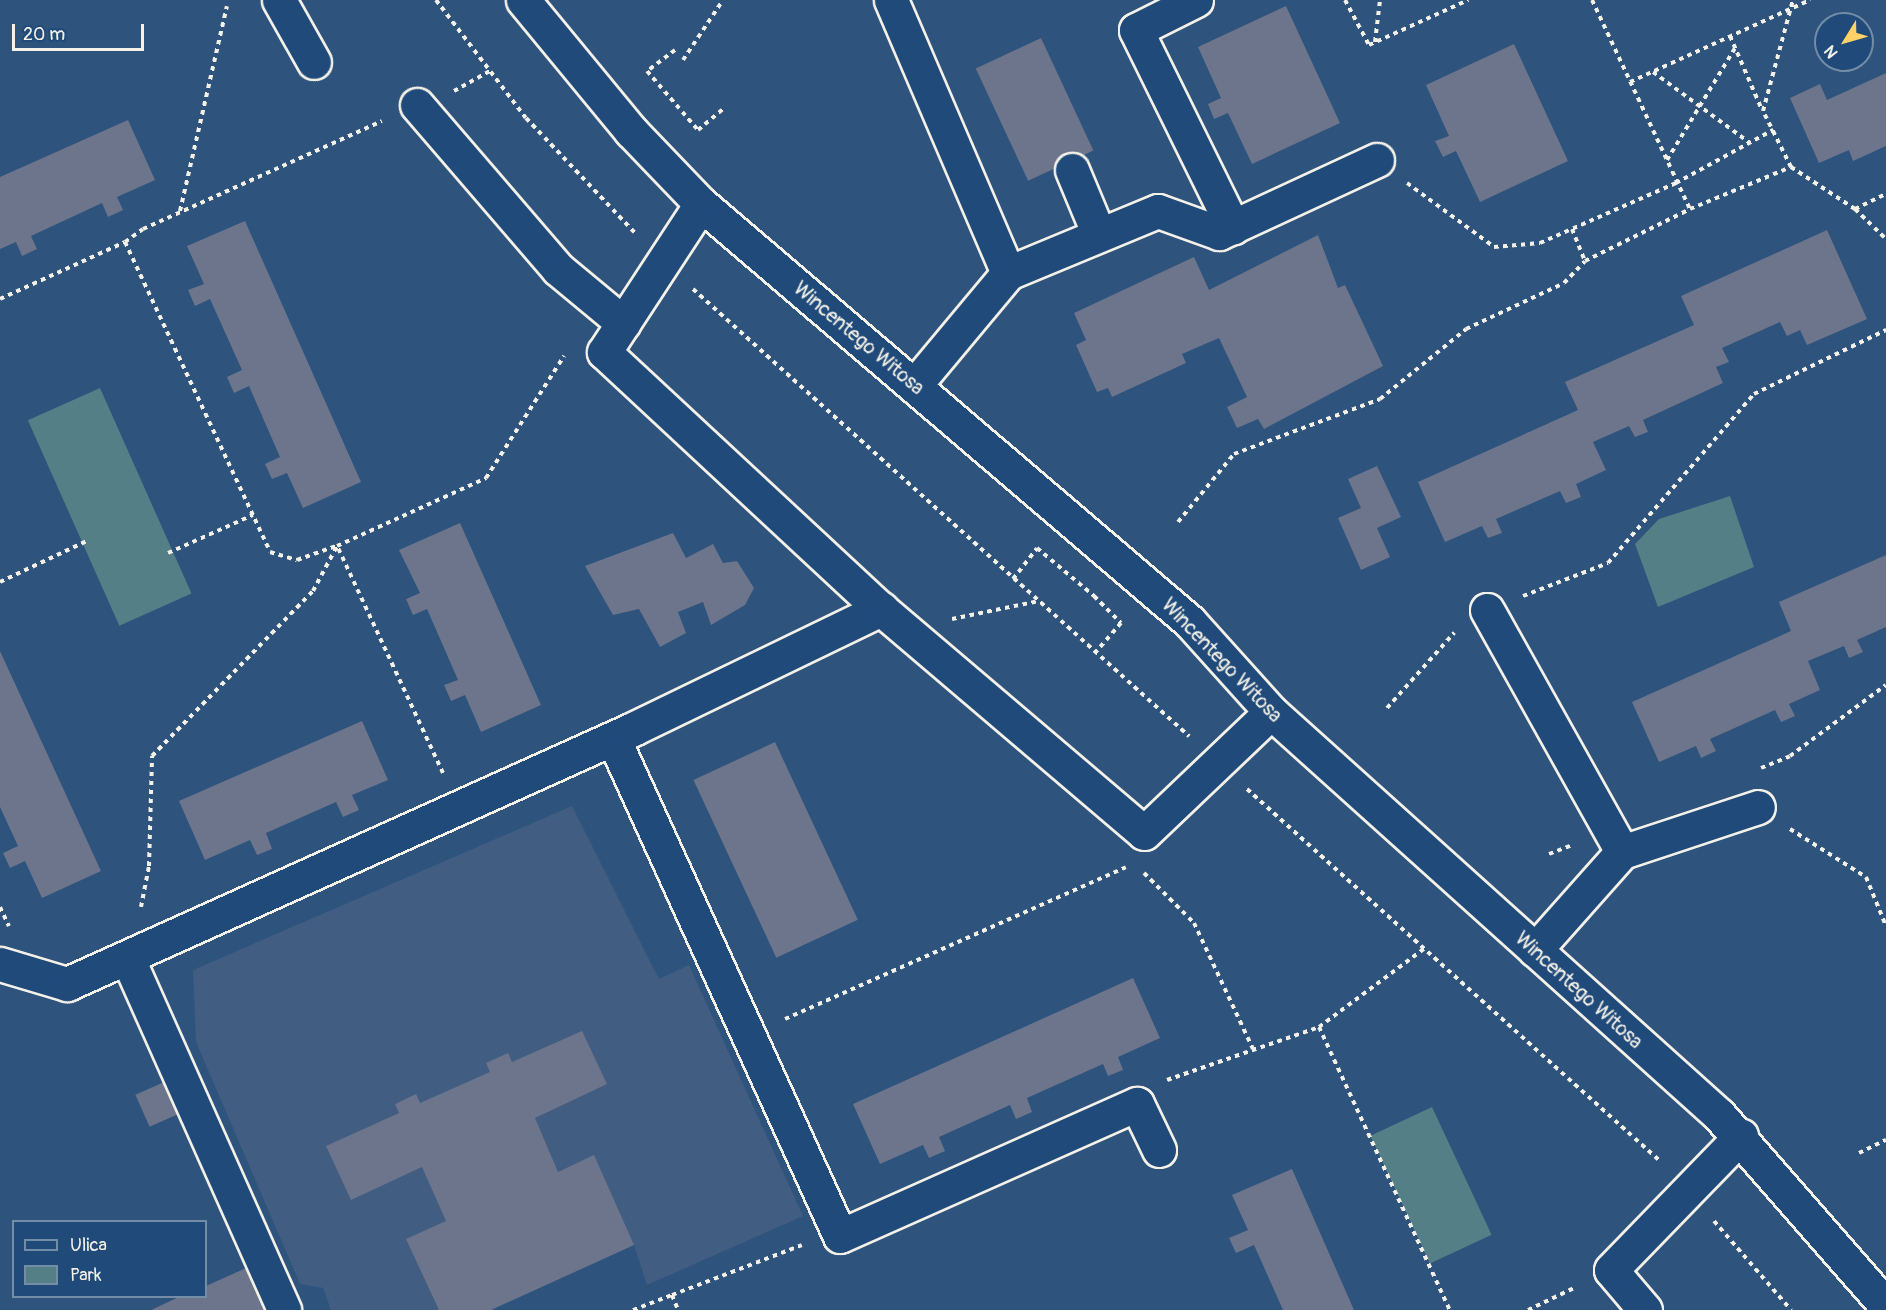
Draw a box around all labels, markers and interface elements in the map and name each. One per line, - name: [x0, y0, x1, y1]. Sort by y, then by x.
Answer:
- scale bar: [15, 12, 147, 50]
- north arrow: [1814, 12, 1874, 72]
- text: 20 m: [23, 23, 65, 46]
- text: N: [1820, 41, 1842, 62]
- street label: Wincentego Witosa: [789, 276, 929, 400]
- street label: Wincentego Witosa: [1157, 593, 1287, 727]
- street label: Wincentego Witosa: [1510, 926, 1648, 1054]
- legend: [12, 1220, 207, 1298]
- text: Ulica: [70, 1234, 107, 1257]
- text: Park: [70, 1264, 102, 1287]

